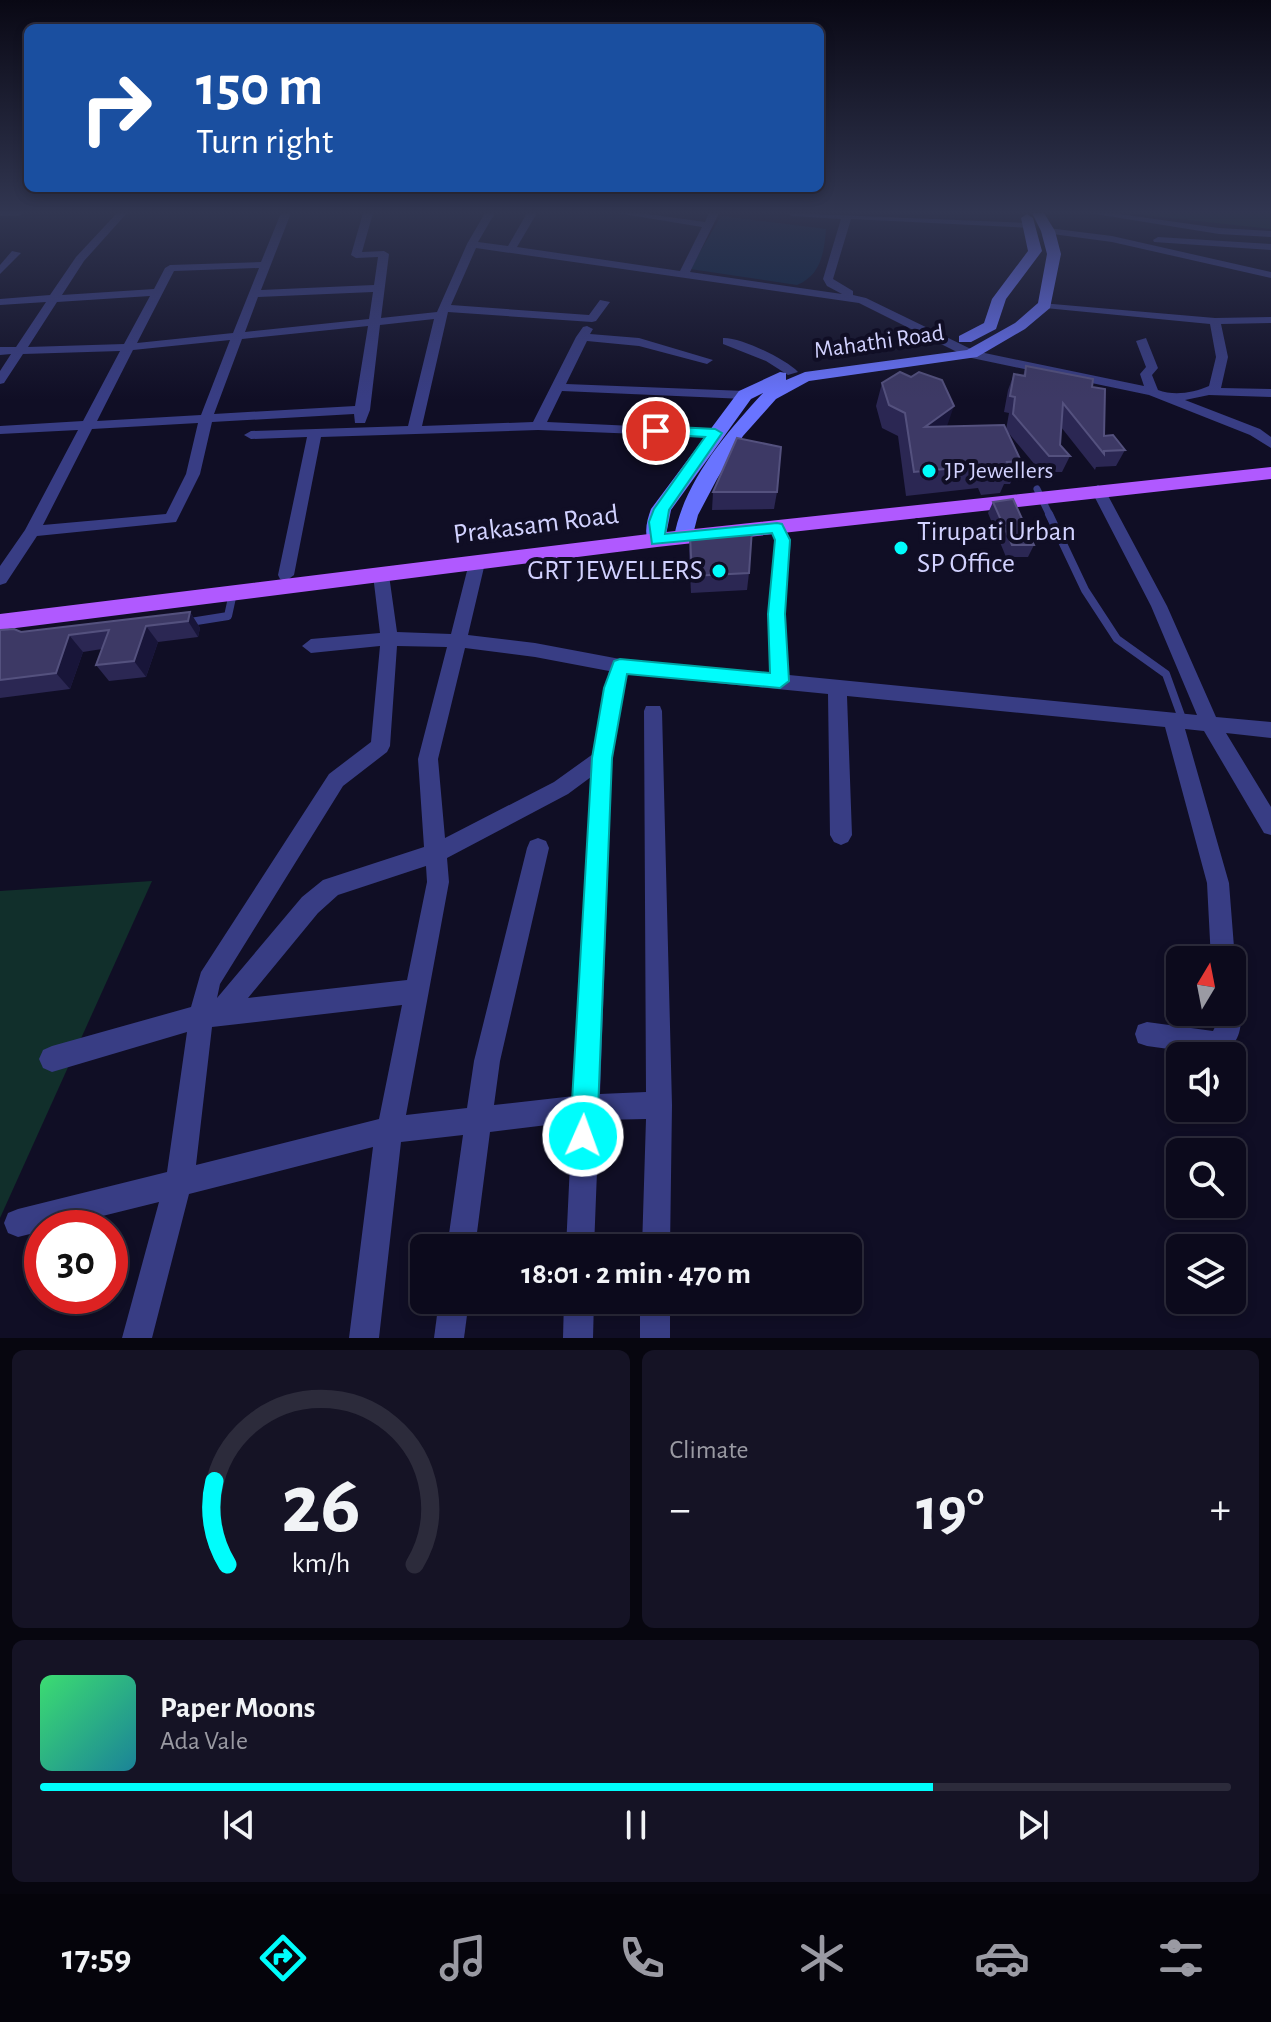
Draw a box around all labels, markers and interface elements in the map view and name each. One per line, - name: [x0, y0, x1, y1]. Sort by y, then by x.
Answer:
- icon: right: [64, 56, 168, 160]
- text: 150 m: [196, 59, 323, 115]
- text: Turn right: [196, 124, 333, 160]
- street label: Mahathi Road: [812, 321, 946, 363]
- pin: [622, 397, 690, 465]
- icon: arrive: [634, 409, 678, 453]
- place label: JP Jewellers: [945, 459, 1053, 483]
- marker: JP Jewellers: [920, 462, 938, 480]
- street label: Prakasam Road: [452, 501, 620, 549]
- place label: Tirupati Urban SP Office: [917, 518, 1076, 578]
- marker: Tirupati Urban SP Office: [892, 539, 910, 557]
- place label: GRT JEWELLERS: [527, 557, 703, 585]
- marker: GRT JEWELLERS: [710, 562, 728, 580]
- north arrow: [1166, 946, 1246, 1026]
- map controls: [1166, 946, 1246, 1314]
- button: sound: [1166, 1042, 1246, 1122]
- position arrow: [541, 1094, 625, 1178]
- button: search: [1166, 1138, 1246, 1218]
- speed limit sign: 30: [24, 1210, 128, 1314]
- button: layers: [1166, 1234, 1246, 1314]
- text: 18:01 · 2 min · 470 m: [521, 1259, 751, 1289]
- text: Climate: [670, 1437, 748, 1463]
- text: 26: [281, 1464, 360, 1548]
- text: 19°: [916, 1481, 984, 1541]
- text: −: [670, 1488, 691, 1532]
- text: +: [1210, 1488, 1231, 1532]
- text: km/h: [291, 1549, 350, 1578]
- text: Paper Moons: [160, 1693, 315, 1723]
- text: Ada Vale: [160, 1728, 248, 1754]
- icon: previous: [217, 1803, 261, 1847]
- icon: pause: [614, 1803, 658, 1847]
- icon: next: [1011, 1803, 1055, 1847]
- icon: directions: [255, 1930, 311, 1986]
- icon: music: [435, 1930, 491, 1986]
- icon: phone: [614, 1930, 670, 1986]
- icon: climate: [794, 1930, 850, 1986]
- icon: car: [974, 1930, 1030, 1986]
- icon: filters: [1153, 1930, 1209, 1986]
- text: 17:59: [62, 1940, 132, 1976]

